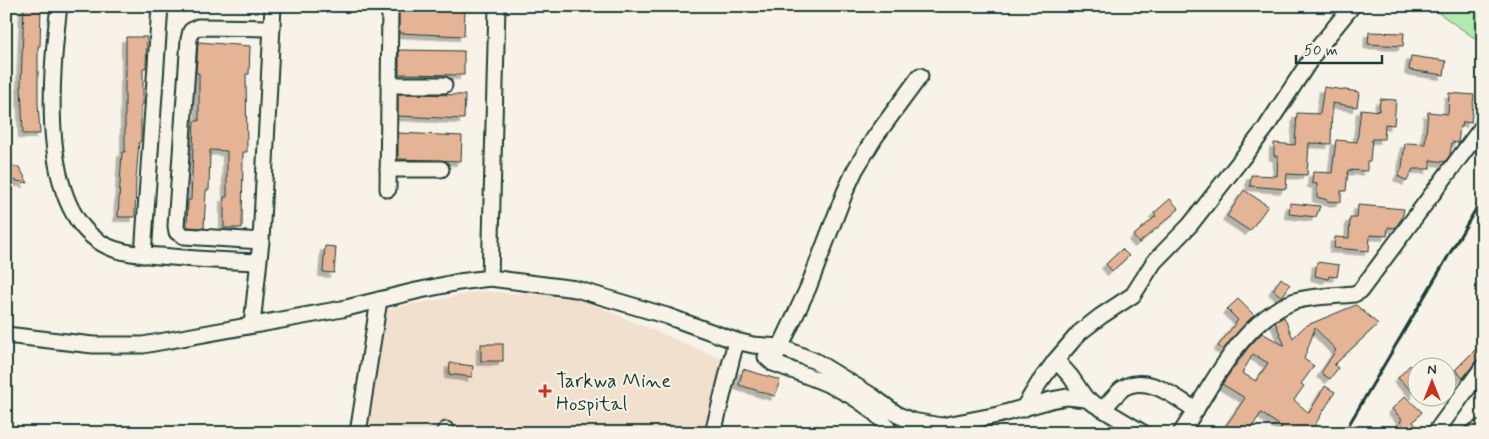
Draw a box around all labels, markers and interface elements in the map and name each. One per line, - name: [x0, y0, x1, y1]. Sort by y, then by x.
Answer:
- scale bar: [1296, 32, 1383, 64]
- text: 50 m: [1304, 41, 1338, 61]
- north arrow: [1406, 356, 1456, 406]
- text: N: [1427, 361, 1437, 379]
- place label: Tarkwa Mine Hospital: [556, 368, 671, 418]
- marker: Tarkwa Mine Hospital: [538, 384, 552, 398]

